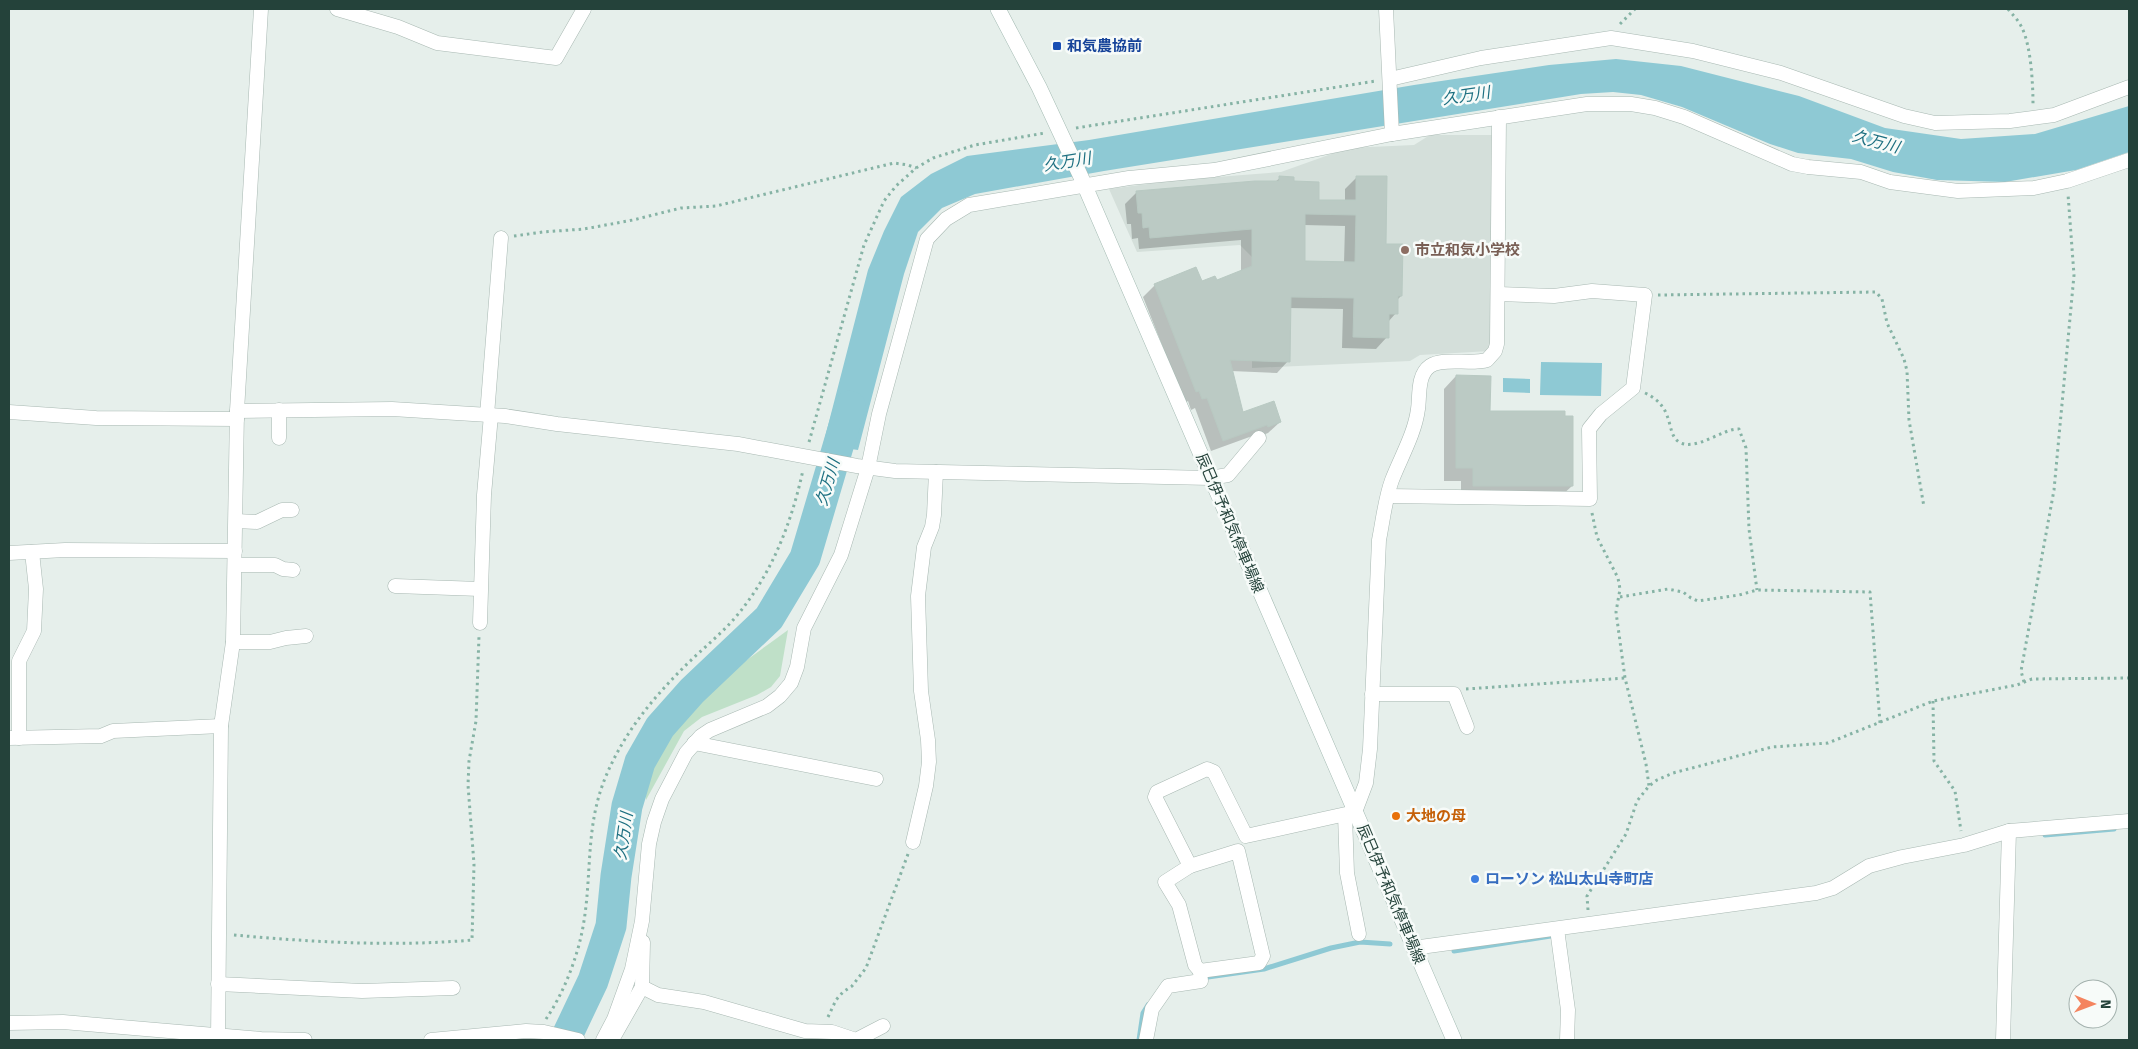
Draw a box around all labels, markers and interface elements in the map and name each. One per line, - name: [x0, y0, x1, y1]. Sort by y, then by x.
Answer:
- place label: 和気農協前: [1067, 37, 1142, 55]
- marker: 和気農協前: [1051, 40, 1063, 52]
- water label: 久万川: [1441, 82, 1493, 108]
- water label: 久万川: [1850, 126, 1903, 157]
- water label: 久万川: [1042, 148, 1094, 175]
- place label: 市立和気小学校: [1415, 241, 1520, 259]
- marker: 市立和気小学校: [1399, 244, 1411, 256]
- street label: 辰巳伊予和気停車場線: [1192, 450, 1268, 596]
- water label: 久万川: [812, 455, 844, 508]
- place label: 大地の母: [1406, 807, 1466, 825]
- water label: 久万川: [611, 809, 637, 861]
- marker: 大地の母: [1390, 810, 1402, 822]
- street label: 辰巳伊予和気停車場線: [1353, 821, 1429, 967]
- place label: ローソン 松山太山寺町店: [1485, 870, 1654, 888]
- marker: ローソン 松山太山寺町店: [1469, 873, 1481, 885]
- north arrow: [2068, 979, 2118, 1029]
- text: N: [2097, 999, 2114, 1009]

